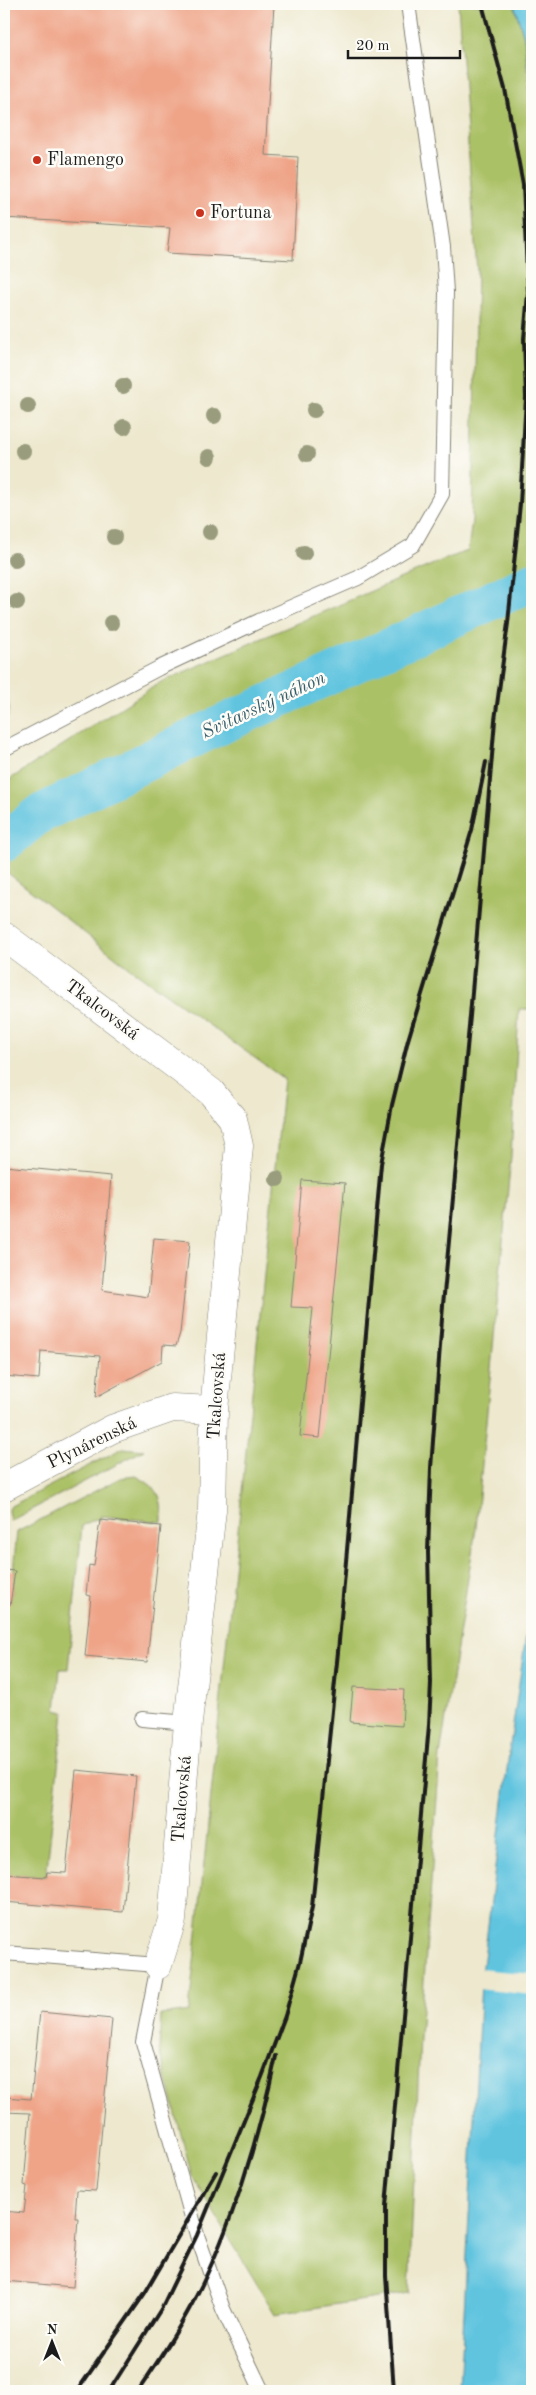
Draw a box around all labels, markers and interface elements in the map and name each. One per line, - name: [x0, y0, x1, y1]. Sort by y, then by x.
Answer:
- scale bar: [348, 28, 461, 60]
- text: 20 m: [356, 39, 390, 54]
- place label: Flamengo: [47, 151, 124, 169]
- marker: Flamengo: [31, 154, 43, 166]
- place label: Fortuna: [210, 204, 272, 222]
- marker: Fortuna: [194, 207, 206, 219]
- water label: Svitavský náhon: [199, 669, 329, 743]
- street label: Tkalcovská: [62, 976, 142, 1044]
- street label: Tkalcovská: [205, 1352, 229, 1440]
- street label: Plynárenská: [45, 1414, 139, 1472]
- street label: Tkalcovská: [169, 1754, 195, 1843]
- north arrow: [28, 2318, 78, 2368]
- text: N: [47, 2323, 58, 2337]

